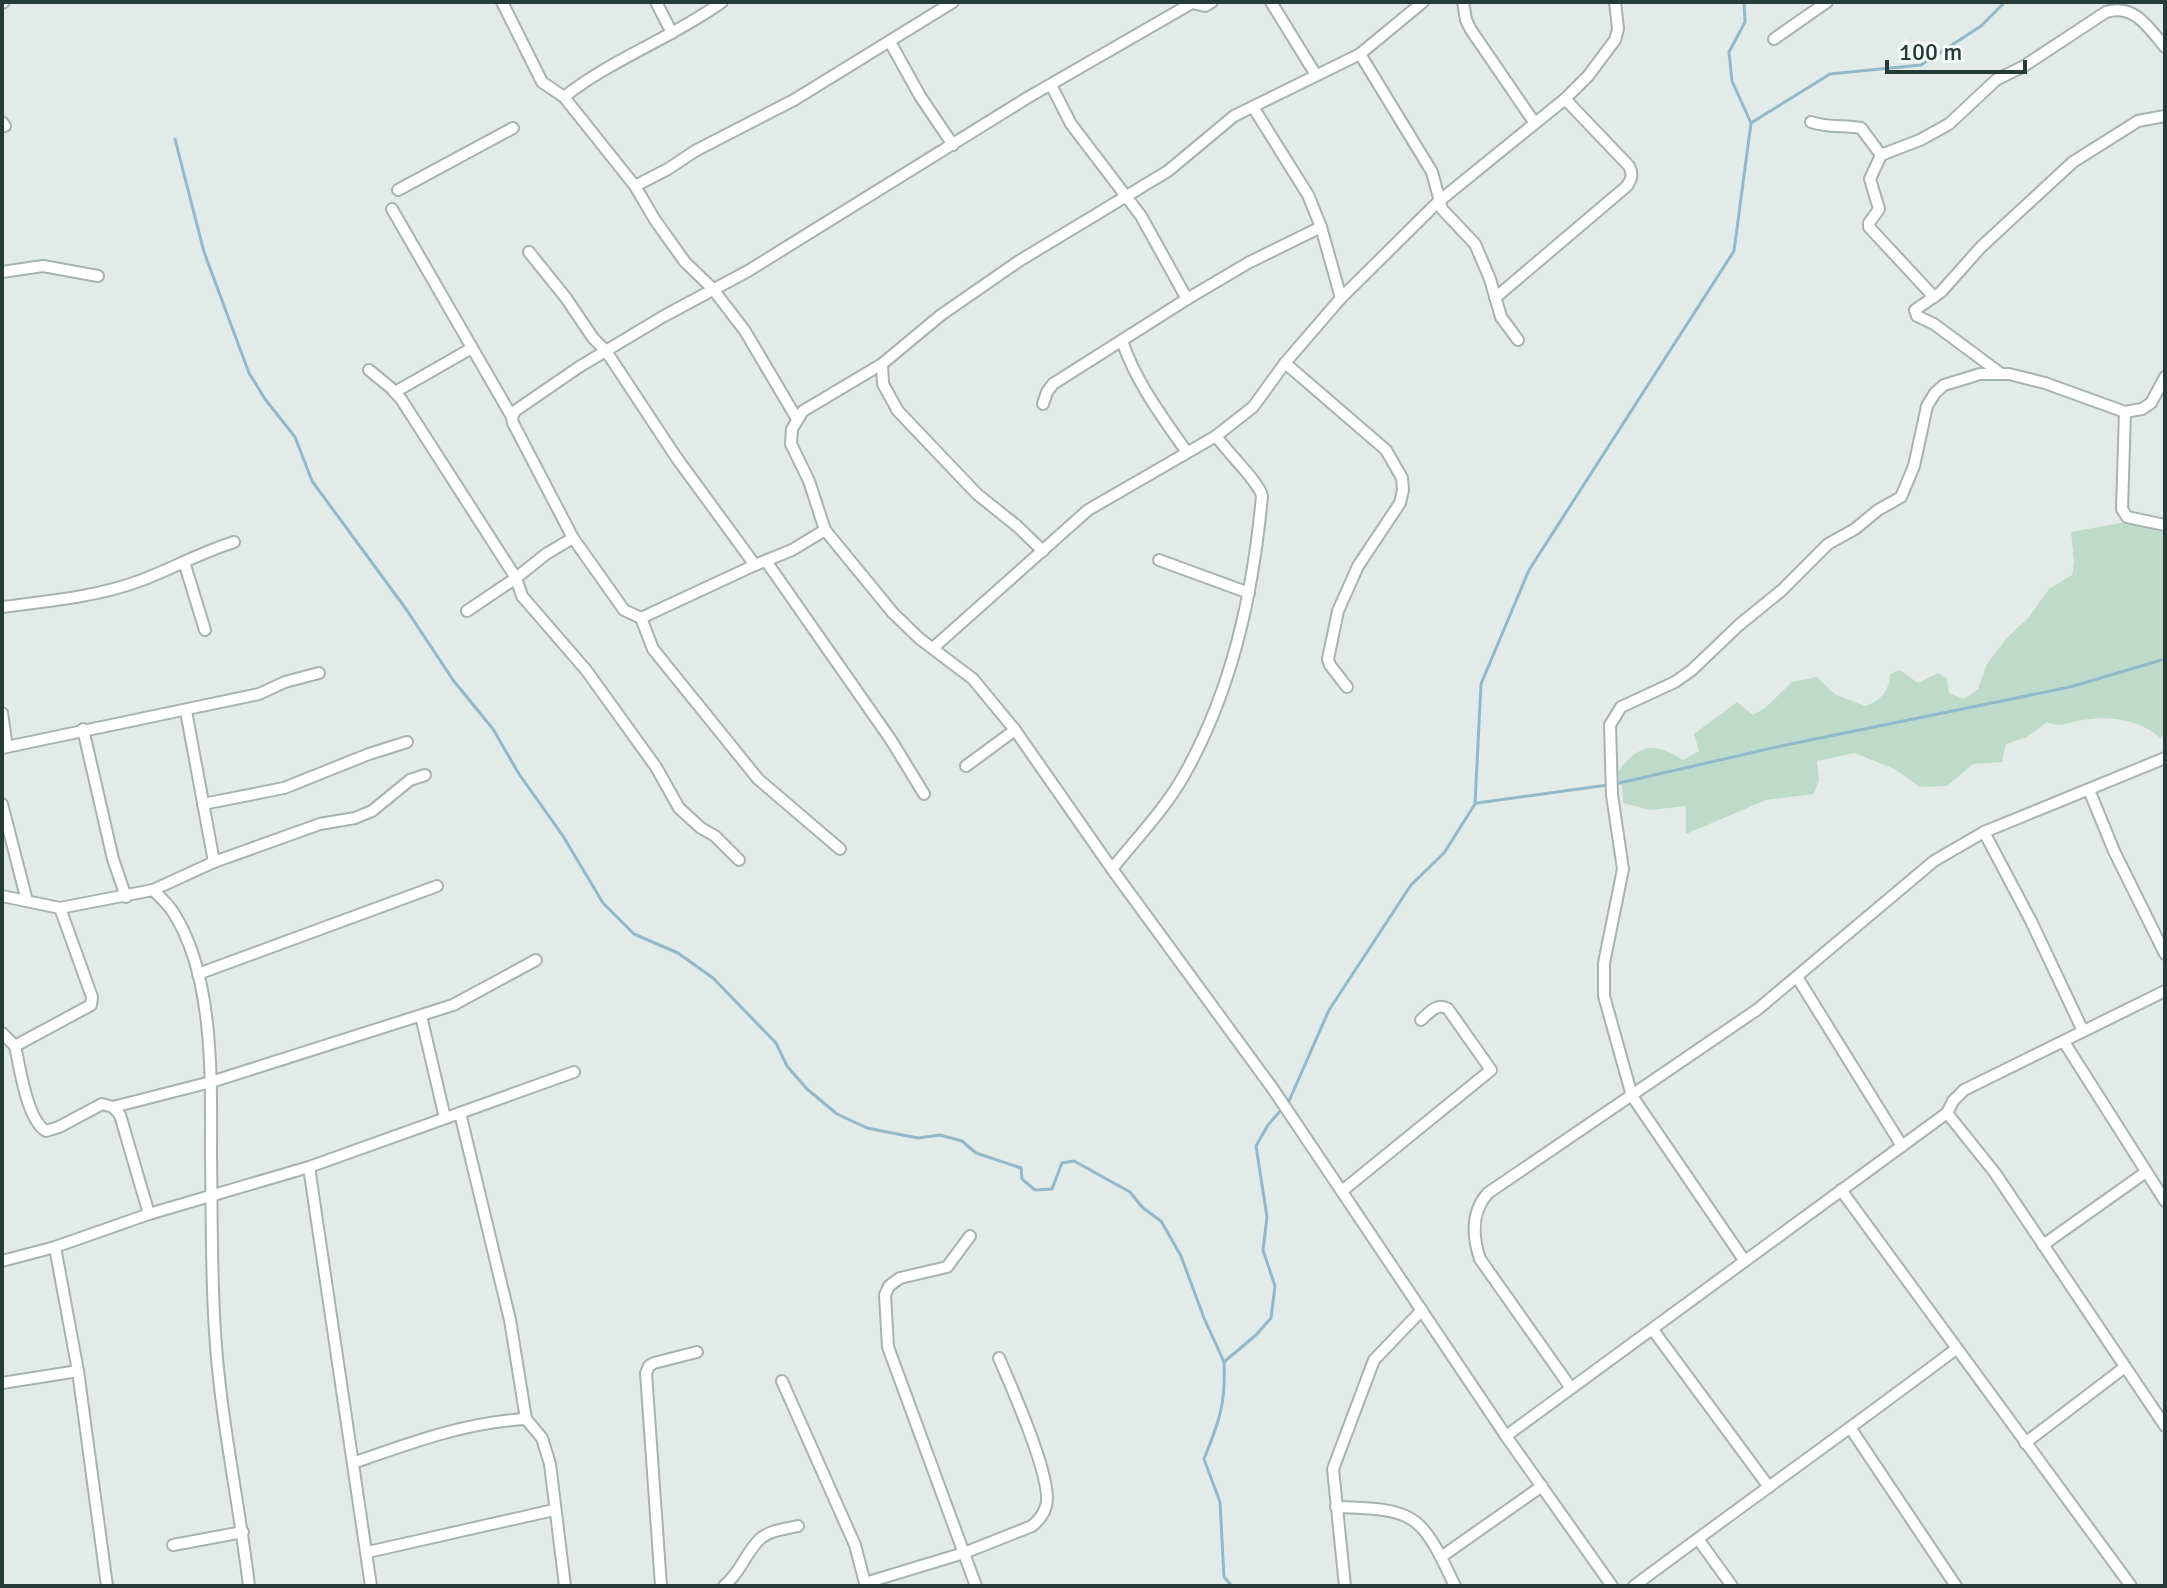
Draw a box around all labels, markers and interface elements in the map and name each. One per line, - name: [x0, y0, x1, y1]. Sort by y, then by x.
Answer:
- scale bar: [1887, 24, 2025, 74]
- text: 100 m: [1899, 37, 1962, 67]

